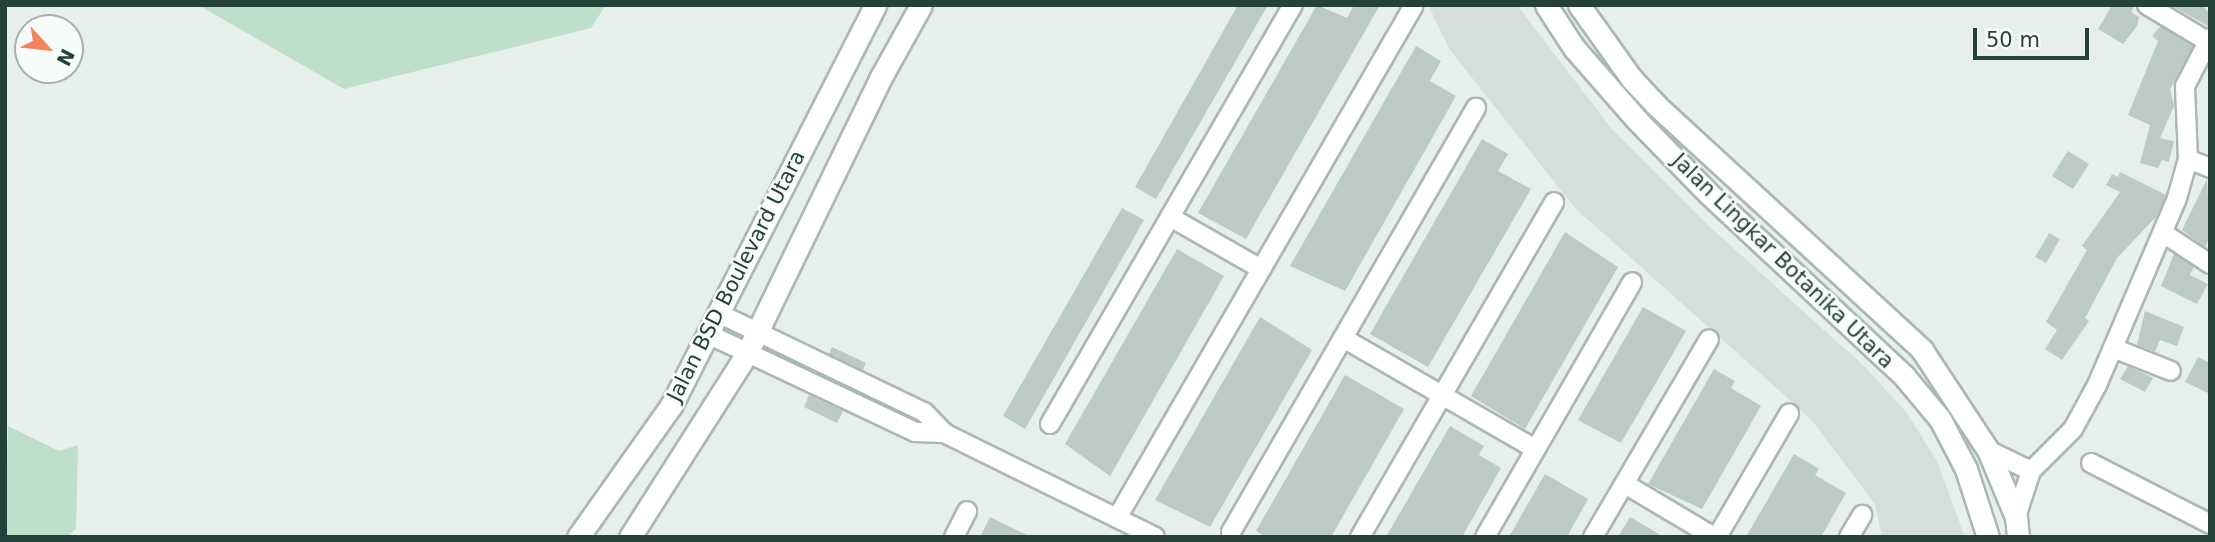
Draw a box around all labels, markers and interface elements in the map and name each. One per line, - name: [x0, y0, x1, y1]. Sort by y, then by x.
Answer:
- north arrow: [14, 14, 84, 84]
- scale bar: [1977, 14, 2092, 58]
- text: 50 m: [1986, 28, 2040, 52]
- text: N: [53, 46, 79, 70]
- street label: Jalan BSD Boulevard Utara: [661, 146, 811, 406]
- street label: Jalan Lingkar Botanika Utara: [1667, 148, 1899, 374]

